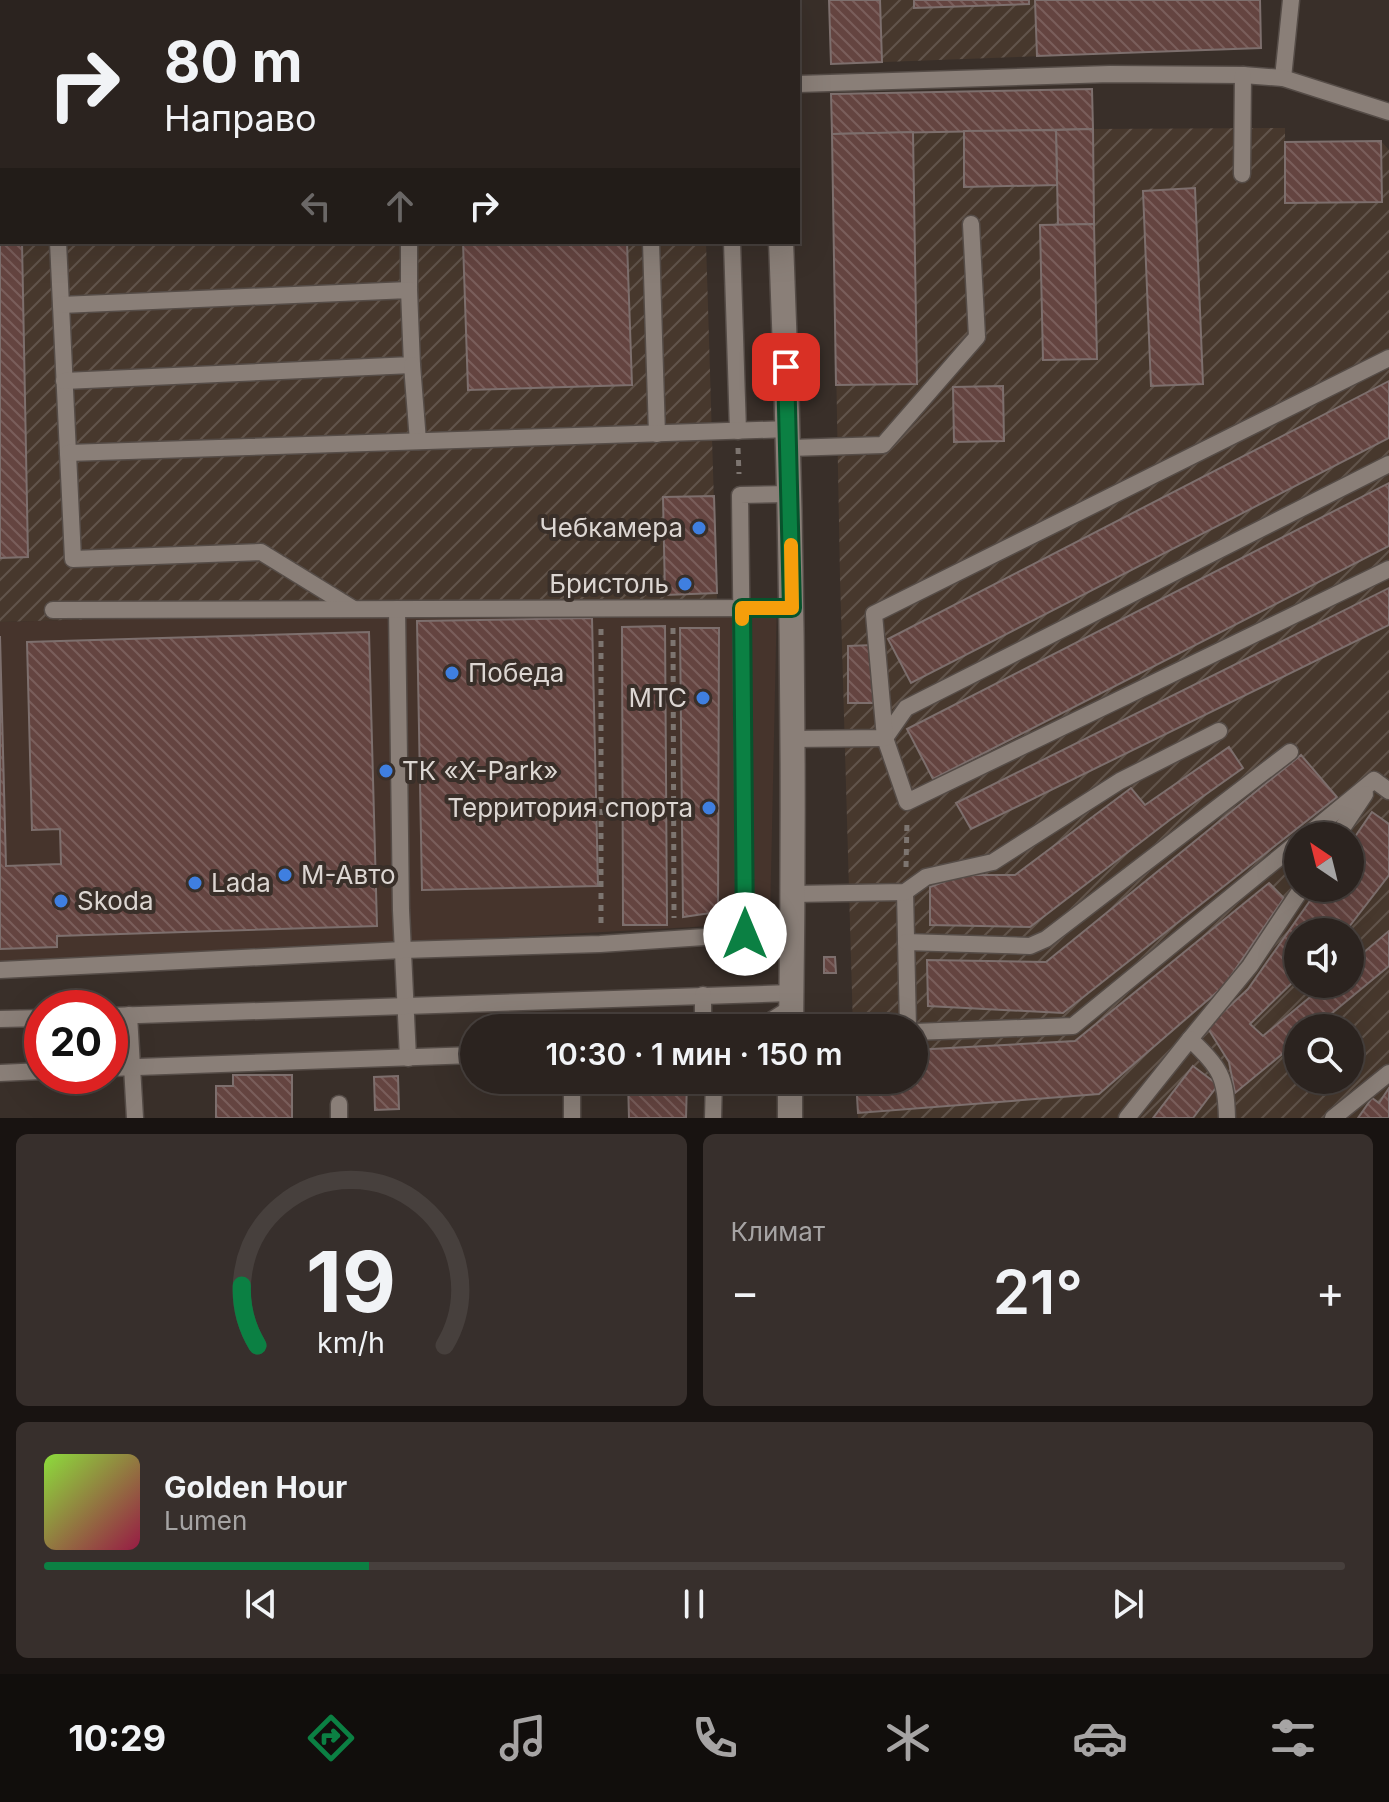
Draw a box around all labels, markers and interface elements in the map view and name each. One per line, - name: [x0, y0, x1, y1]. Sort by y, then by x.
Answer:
- text: 80 m: [164, 28, 303, 96]
- icon: right: [32, 32, 136, 136]
- text: Направо: [164, 96, 317, 140]
- icon: left: [294, 184, 338, 228]
- icon: ahead: [378, 184, 422, 228]
- icon: right: [462, 184, 506, 228]
- pin: [752, 333, 820, 401]
- icon: arrive: [764, 345, 808, 389]
- place label: Чебкамера: [540, 512, 683, 543]
- marker: Чебкамера: [690, 519, 708, 537]
- place label: Бристоль: [549, 568, 669, 599]
- marker: Бристоль: [676, 575, 694, 593]
- place label: Победа: [468, 657, 564, 688]
- marker: Победа: [443, 664, 461, 682]
- place label: МТС: [629, 682, 687, 713]
- marker: МТС: [694, 689, 712, 707]
- place label: ТК «X-Park»: [402, 755, 558, 786]
- marker: ТК «X-Park»: [377, 762, 395, 780]
- place label: Территория спорта: [447, 792, 693, 823]
- marker: Территория спорта: [700, 799, 718, 817]
- north arrow: [1284, 822, 1364, 902]
- map controls: [1284, 822, 1364, 1094]
- place label: М-Авто: [301, 859, 395, 890]
- marker: М-Авто: [276, 866, 294, 884]
- place label: Lada: [211, 867, 271, 898]
- marker: Lada: [186, 874, 204, 892]
- place label: Skoda: [77, 885, 153, 916]
- marker: Skoda: [52, 892, 70, 910]
- position arrow: [703, 892, 787, 976]
- button: sound: [1284, 918, 1364, 998]
- speed limit sign: 20: [24, 990, 128, 1094]
- button: search: [1284, 1014, 1364, 1094]
- text: 10:30 · 1 мин · 150 m: [545, 1036, 843, 1072]
- text: Климат: [731, 1216, 825, 1247]
- text: 19: [306, 1231, 396, 1332]
- text: 21°: [993, 1256, 1083, 1328]
- text: −: [731, 1265, 760, 1319]
- text: +: [1316, 1265, 1345, 1319]
- text: km/h: [317, 1325, 385, 1360]
- text: Golden Hour: [164, 1469, 347, 1505]
- text: Lumen: [164, 1505, 247, 1536]
- icon: previous: [239, 1582, 283, 1626]
- icon: pause: [672, 1582, 716, 1626]
- icon: next: [1106, 1582, 1150, 1626]
- icon: directions: [303, 1710, 359, 1766]
- icon: music: [495, 1710, 551, 1766]
- icon: phone: [687, 1710, 743, 1766]
- icon: climate: [880, 1710, 936, 1766]
- icon: car: [1072, 1710, 1128, 1766]
- icon: filters: [1265, 1710, 1321, 1766]
- text: 10:29: [68, 1716, 166, 1760]

